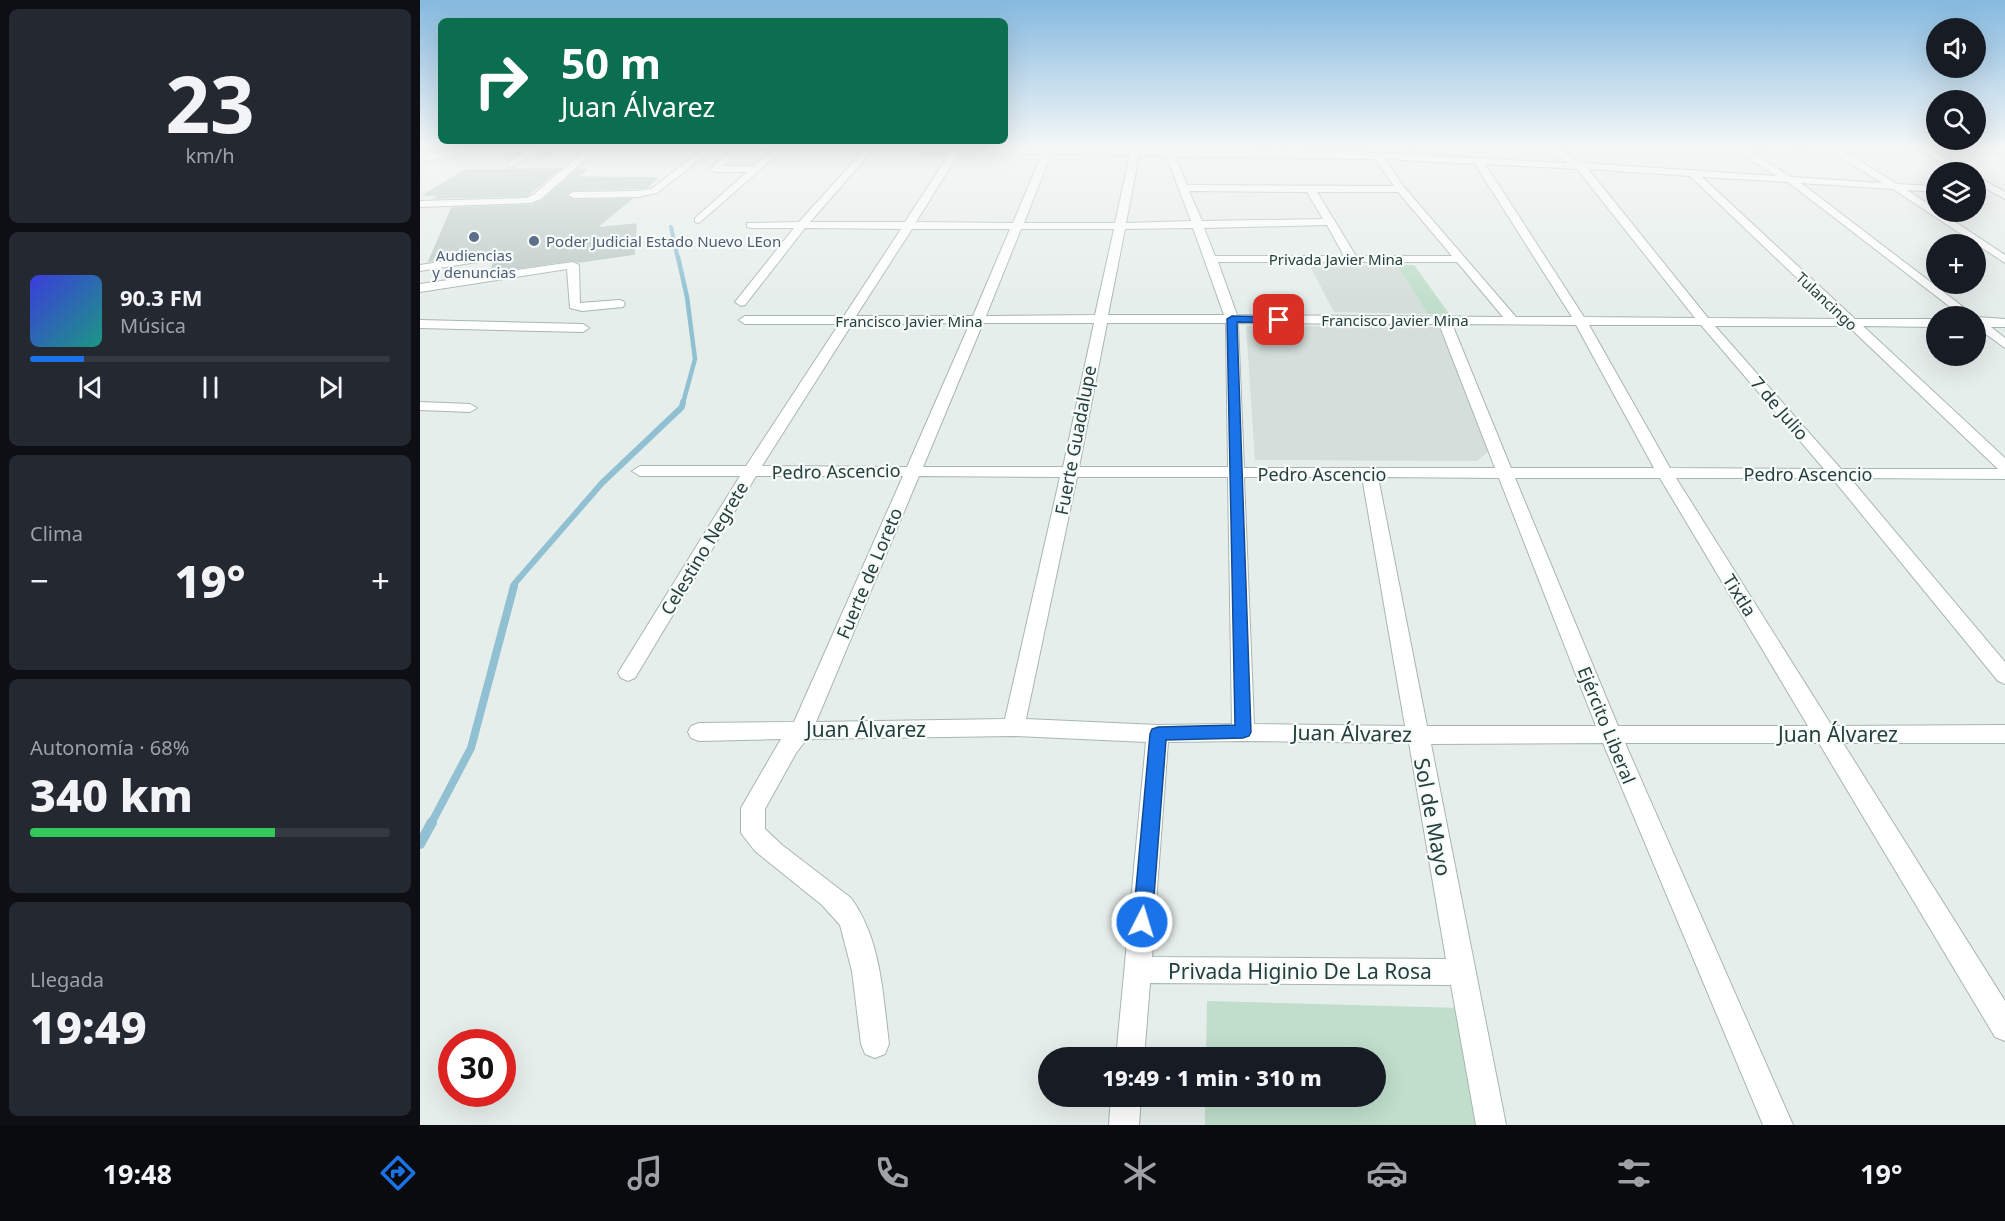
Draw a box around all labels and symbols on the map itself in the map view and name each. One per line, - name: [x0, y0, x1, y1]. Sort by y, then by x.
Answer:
- marker: Audiencias y denuncias: [467, 230, 481, 244]
- place label: Poder Judicial Estado Nuevo LEon: [546, 231, 781, 251]
- marker: Poder Judicial Estado Nuevo LEon: [527, 234, 541, 248]
- place label: Audiencias y denuncias: [432, 245, 516, 282]
- street label: Privada Javier Mina: [1269, 249, 1403, 269]
- street label: Tulancingo: [1792, 267, 1862, 335]
- pin: [1253, 294, 1304, 345]
- street label: Francisco Javier Mina: [1321, 310, 1469, 330]
- street label: Francisco Javier Mina: [835, 311, 983, 331]
- street label: Fuerte Guadalupe: [1049, 363, 1101, 517]
- street label: 7 de Julio: [1746, 371, 1814, 445]
- street label: Pedro Ascencio: [771, 458, 901, 484]
- street label: Pedro Ascencio: [1258, 462, 1386, 486]
- street label: Pedro Ascencio: [1744, 462, 1872, 486]
- street label: Celestino Negrete: [655, 477, 753, 619]
- street label: Fuerte de Loreto: [831, 504, 907, 642]
- street label: Tixtla: [1718, 569, 1762, 621]
- street label: Ejército Liberal: [1573, 663, 1641, 787]
- street label: Juan Álvarez: [804, 715, 926, 743]
- street label: Juan Álvarez: [1290, 718, 1412, 748]
- street label: Juan Álvarez: [1776, 720, 1898, 748]
- street label: Sol de Mayo: [1408, 756, 1458, 878]
- position arrow: [1110, 890, 1174, 954]
- street label: Privada Higinio De La Rosa: [1168, 957, 1432, 985]
- speed limit sign: 30: [438, 1029, 516, 1107]

